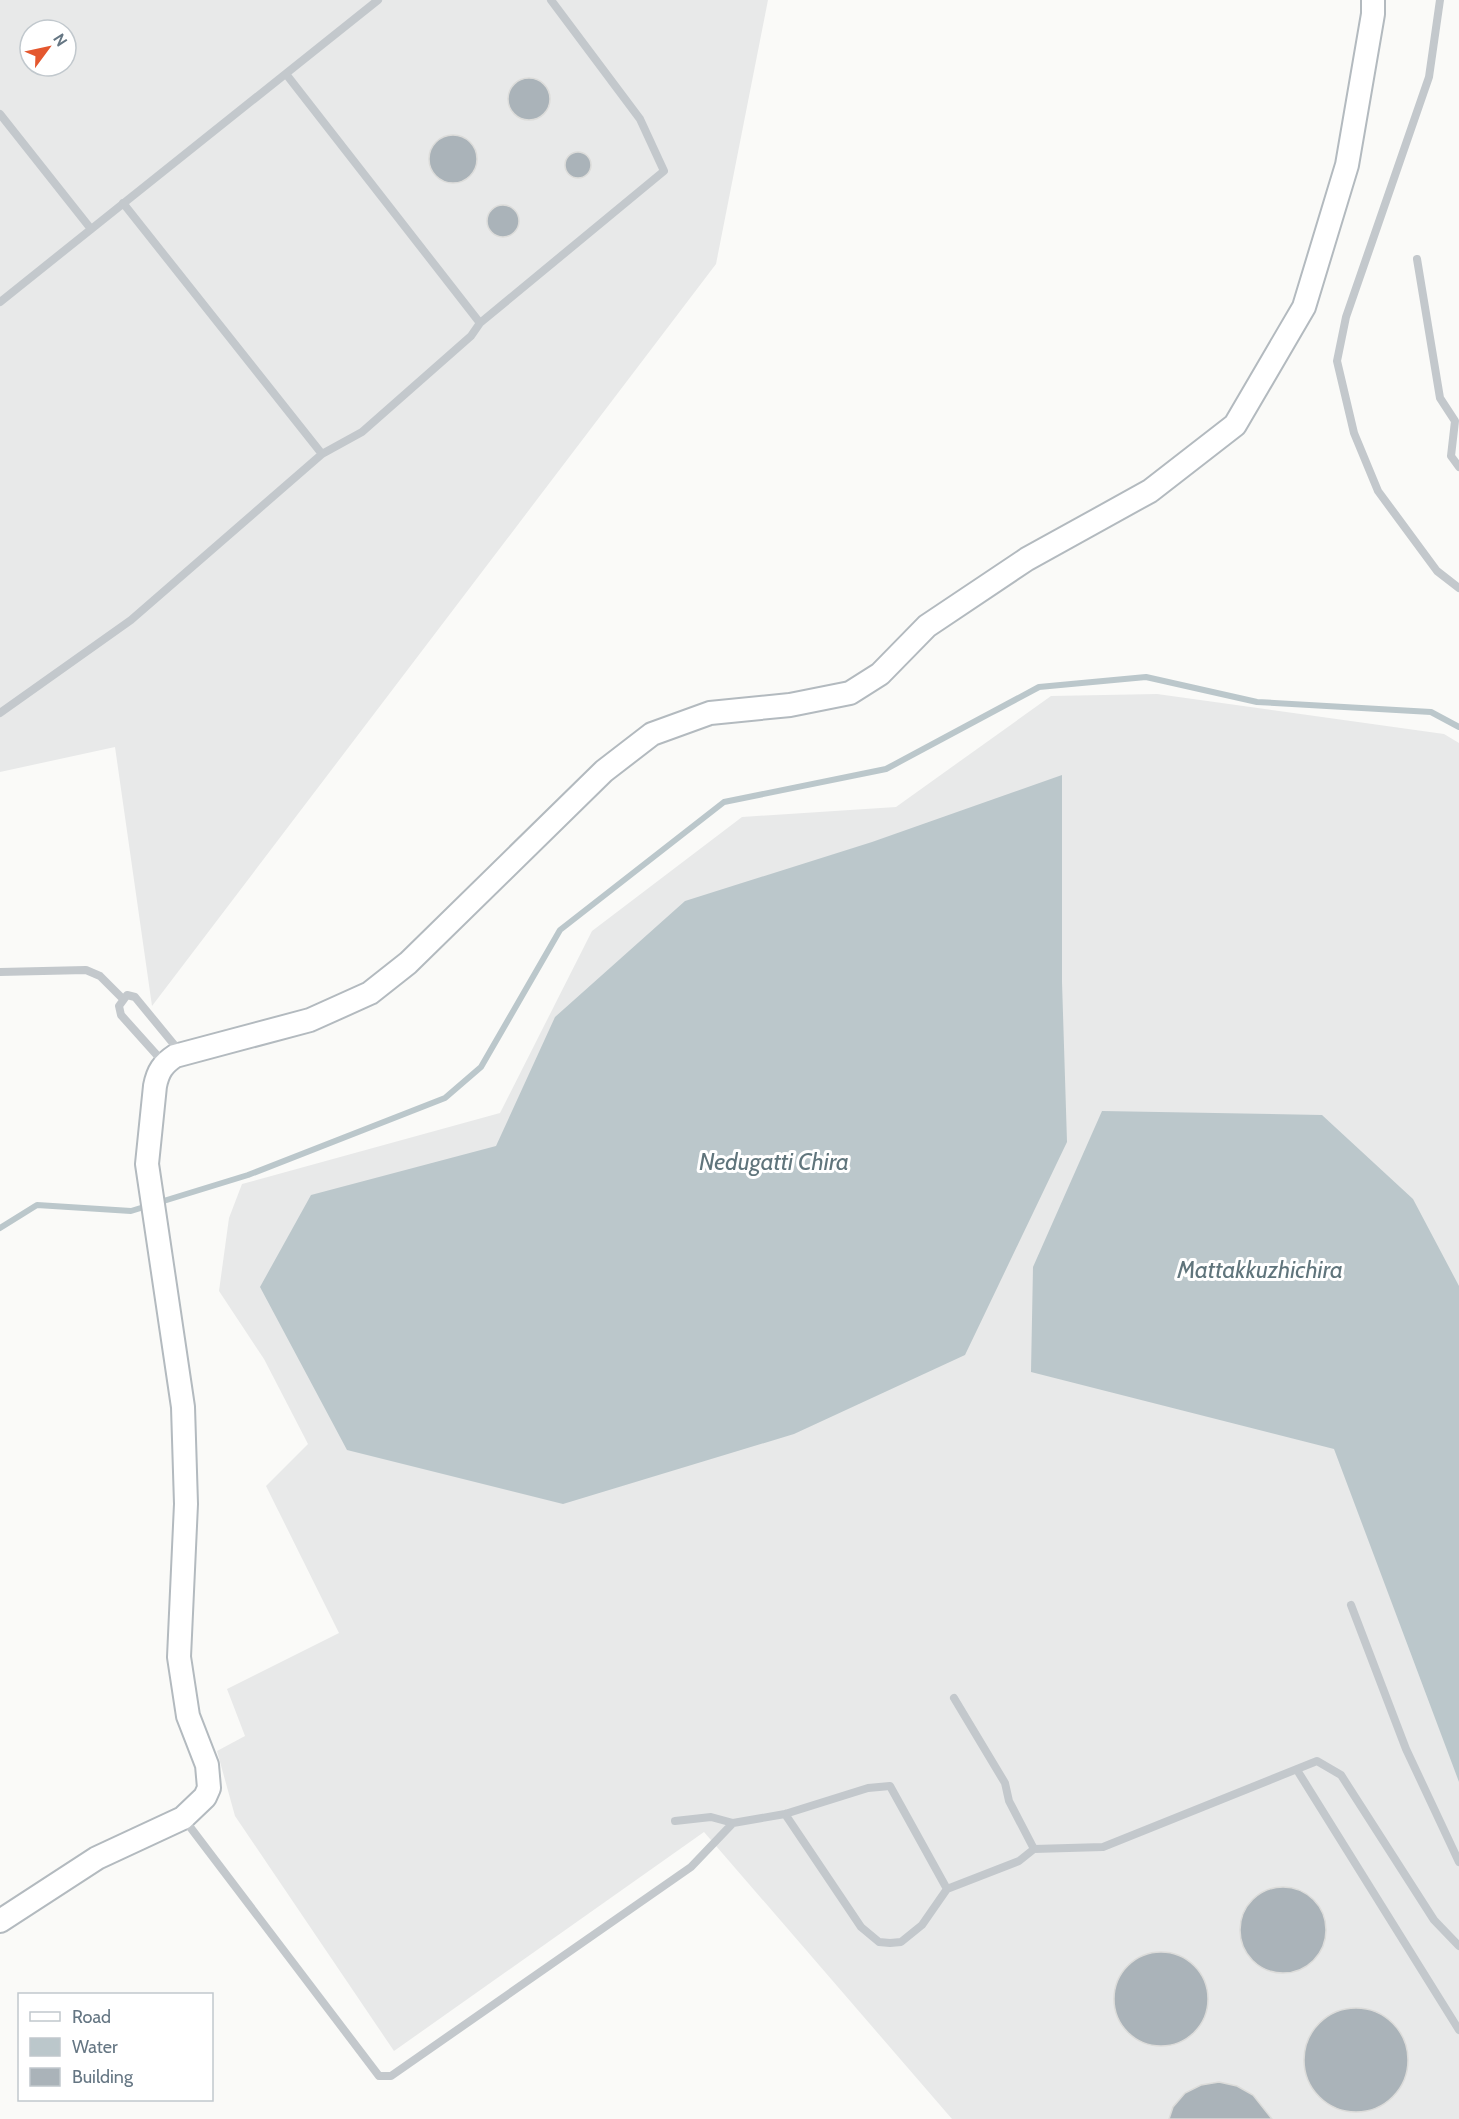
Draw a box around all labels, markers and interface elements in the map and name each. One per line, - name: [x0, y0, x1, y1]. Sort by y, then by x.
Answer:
- north arrow: [18, 18, 78, 78]
- text: N: [49, 30, 71, 50]
- water label: Nedugatti Chira: [699, 1147, 849, 1176]
- water label: Mattakkuzhichira: [1176, 1255, 1343, 1284]
- legend: [18, 1993, 213, 2101]
- text: Road: [72, 2006, 111, 2028]
- text: Water: [72, 2036, 118, 2058]
- text: Building: [72, 2066, 134, 2088]

